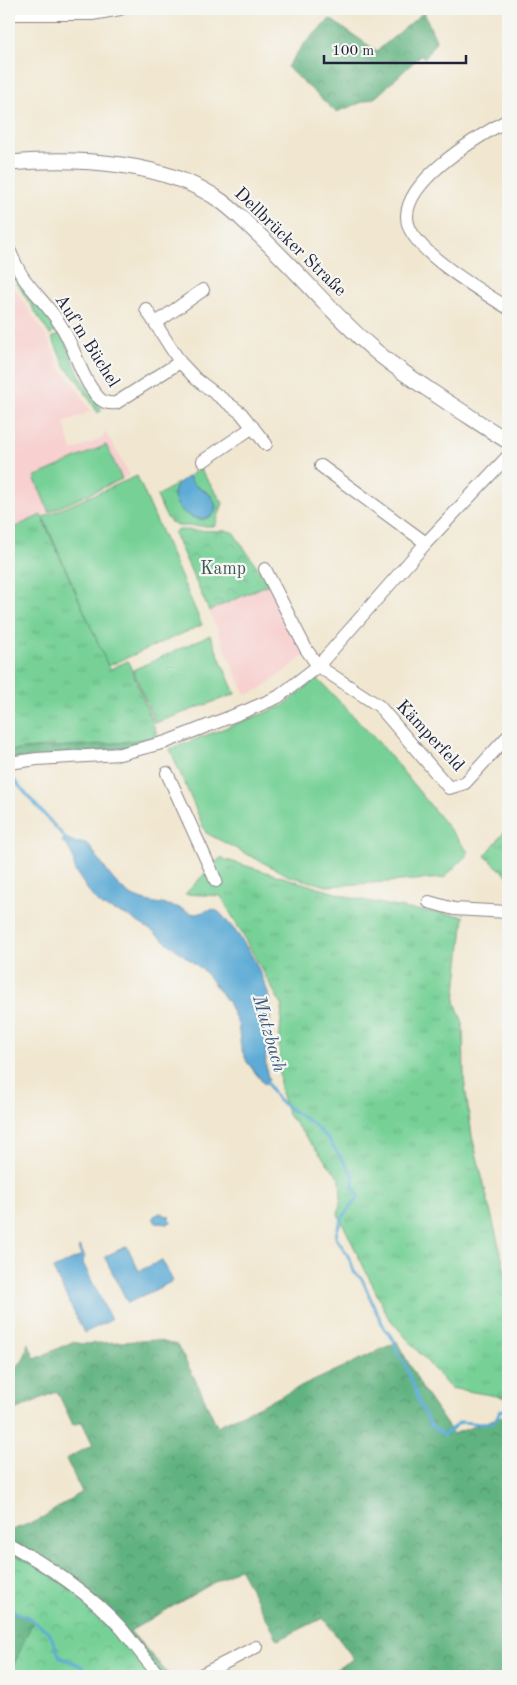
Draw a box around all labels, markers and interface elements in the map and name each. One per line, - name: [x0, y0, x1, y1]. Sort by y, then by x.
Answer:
- scale bar: [324, 32, 467, 64]
- text: 100 m: [332, 44, 374, 59]
- street label: Dellbrücker Straße: [231, 184, 349, 300]
- street label: Auf'm Büchel: [51, 291, 123, 391]
- park label: Kamp: [200, 560, 246, 578]
- street label: Kämperfeld: [393, 697, 467, 775]
- water label: Mutzbach: [248, 992, 288, 1075]

